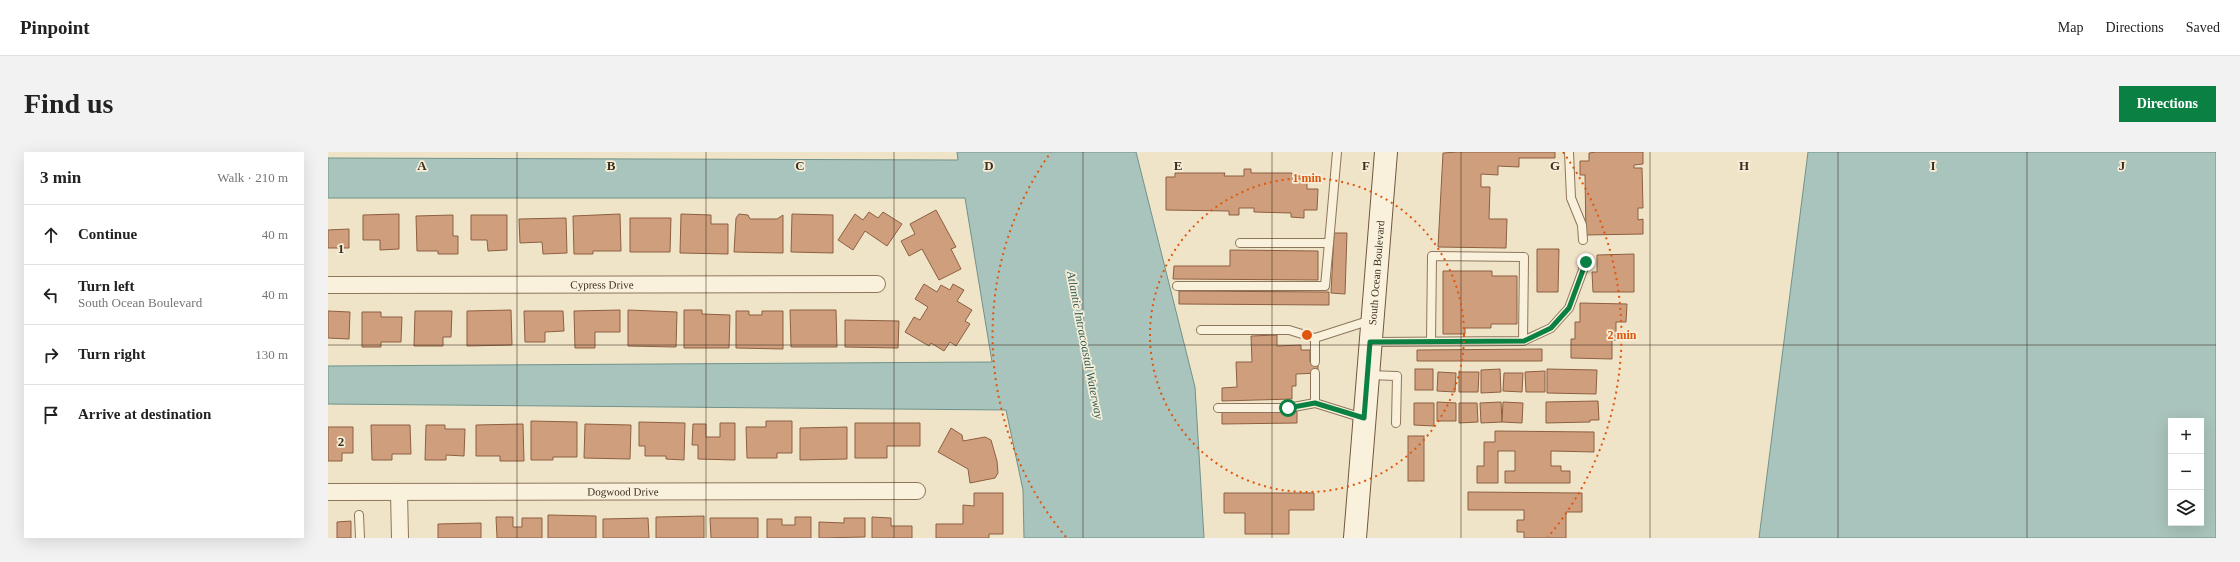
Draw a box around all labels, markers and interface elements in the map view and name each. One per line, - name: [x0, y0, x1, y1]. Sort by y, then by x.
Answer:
- text: Pinpoint: [20, 17, 90, 38]
- text: Map: [2058, 20, 2083, 35]
- text: Directions: [2105, 20, 2164, 35]
- text: Saved: [2186, 20, 2220, 35]
- button: Directions: [2119, 86, 2216, 122]
- text: Find us: [24, 88, 114, 119]
- text: A: [417, 158, 427, 173]
- text: B: [607, 158, 616, 173]
- text: C: [795, 158, 805, 173]
- text: D: [984, 158, 994, 173]
- text: E: [1174, 158, 1182, 173]
- text: F: [1362, 158, 1370, 173]
- text: G: [1550, 158, 1560, 173]
- text: H: [1739, 158, 1749, 173]
- text: I: [1930, 158, 1936, 173]
- text: J: [2119, 158, 2126, 173]
- text: 3 min: [40, 168, 81, 187]
- text: Walk · 210 m: [217, 170, 288, 185]
- text: 1 min: [1292, 171, 1322, 185]
- street label: South Ocean Boulevard: [1366, 219, 1387, 326]
- icon: ahead: [40, 224, 62, 246]
- text: Continue: [78, 226, 137, 242]
- text: 40 m: [262, 227, 288, 242]
- text: 1: [338, 241, 344, 256]
- route end: [1577, 253, 1595, 271]
- water label: Atlantic Intracoastal Waterway: [1064, 269, 1106, 421]
- text: Turn left: [78, 278, 135, 294]
- street label: Cypress Drive: [570, 278, 634, 291]
- icon: left: [40, 284, 62, 306]
- text: 40 m: [262, 287, 288, 302]
- text: South Ocean Boulevard: [78, 295, 202, 310]
- centre of rings: [1300, 328, 1314, 342]
- text: 2 min: [1607, 328, 1637, 342]
- icon: right: [40, 344, 62, 366]
- text: Turn right: [78, 346, 145, 362]
- text: 130 m: [255, 347, 288, 362]
- route start: [1279, 399, 1297, 417]
- icon: arrive: [40, 404, 62, 426]
- text: Arrive at destination: [78, 406, 211, 422]
- map controls: [2168, 418, 2204, 526]
- button: +: [2168, 418, 2204, 454]
- text: 2: [338, 434, 344, 449]
- button: −: [2168, 454, 2204, 490]
- street label: Dogwood Drive: [587, 485, 659, 498]
- button: layers: [2168, 490, 2204, 526]

